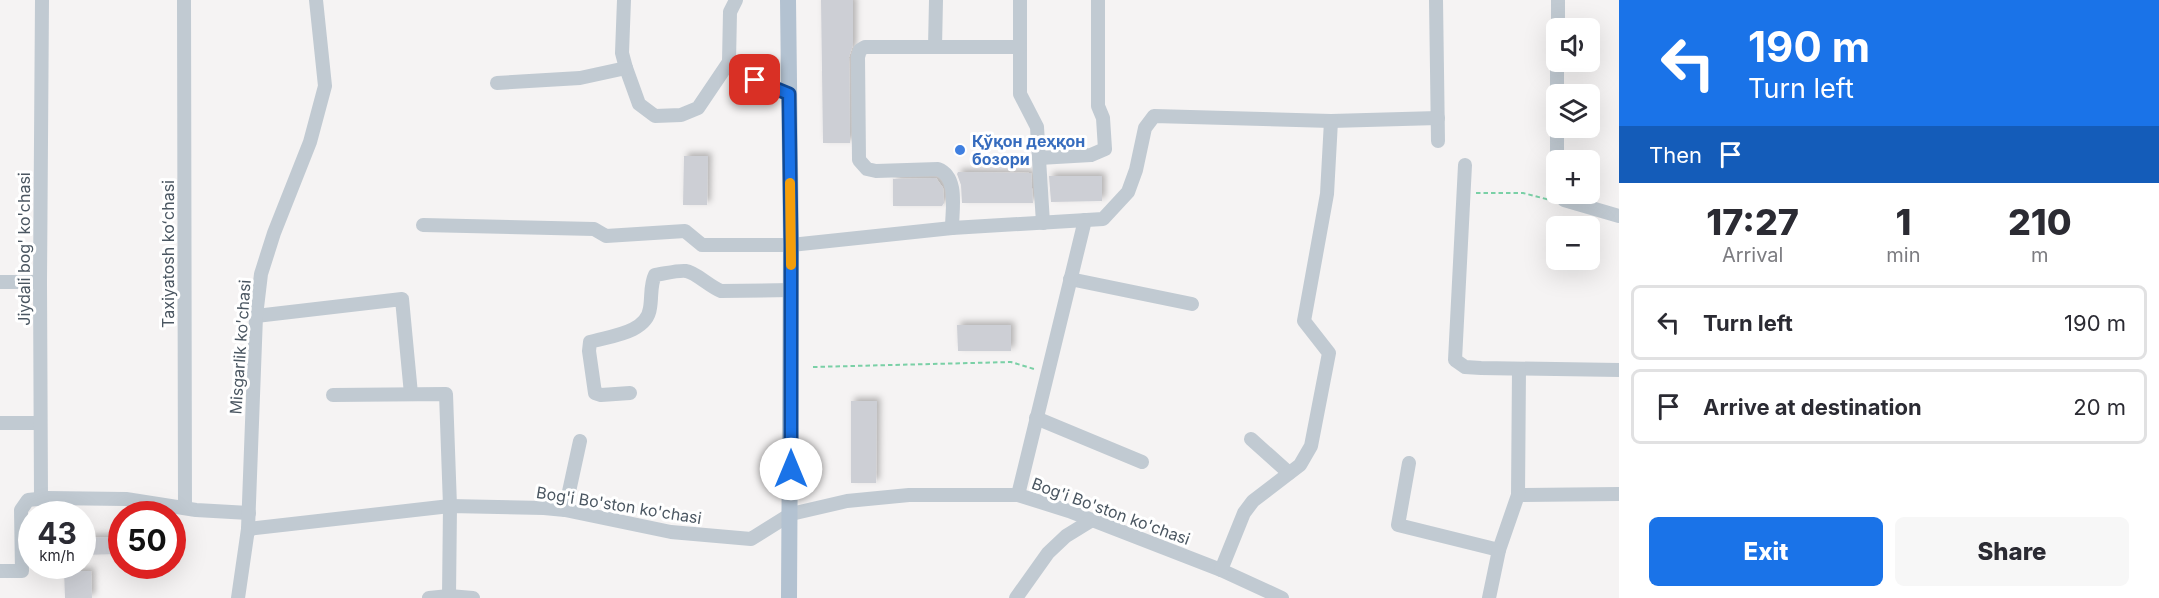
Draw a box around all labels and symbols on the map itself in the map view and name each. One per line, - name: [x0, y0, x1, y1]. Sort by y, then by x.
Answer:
- pin: [729, 54, 780, 105]
- place label: Қўқон деҳқон бозори: [972, 131, 1085, 169]
- marker: Қўқон деҳқон бозори: [953, 143, 967, 157]
- street label: Jiydali bog' ko'chasi: [14, 172, 34, 326]
- street label: Taxiyatosh koʻchasi: [158, 180, 178, 328]
- street label: Misgarlik ko'chasi: [225, 279, 255, 415]
- position arrow: [759, 437, 823, 501]
- street label: Bog'i Bo'ston ko'chasi: [1029, 473, 1193, 549]
- street label: Bog'i Bo'ston ko'chasi: [535, 482, 703, 528]
- speed limit sign: 50: [108, 501, 186, 579]

